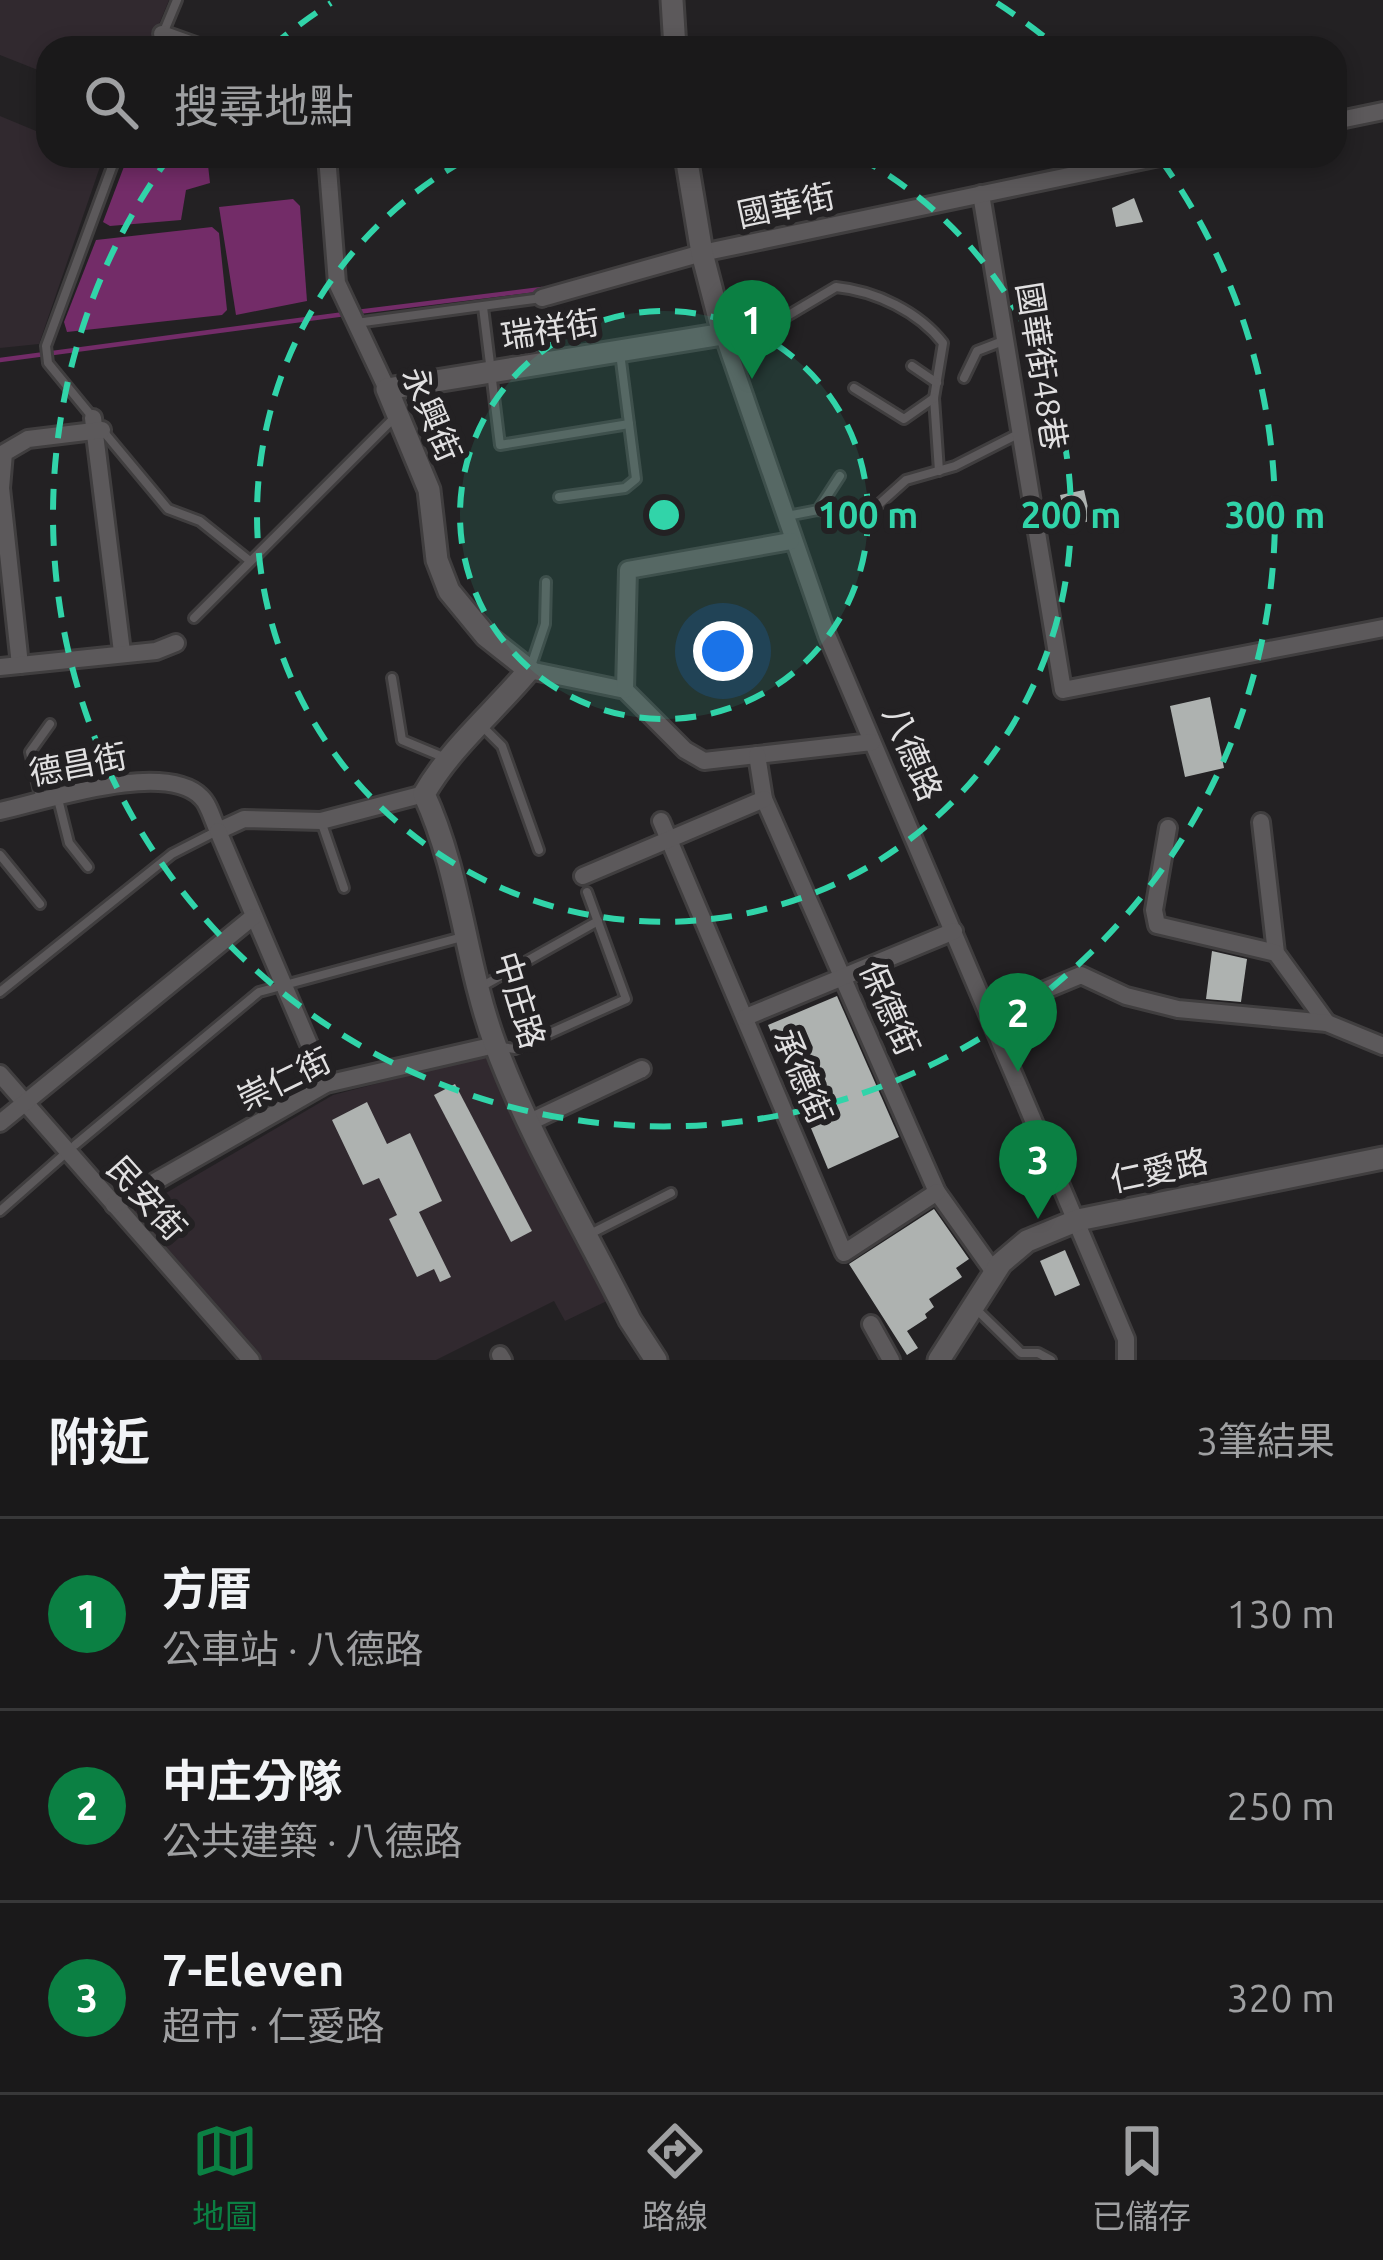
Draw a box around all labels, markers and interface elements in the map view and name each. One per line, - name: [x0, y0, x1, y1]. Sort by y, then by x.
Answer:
- search box: [36, 36, 1347, 168]
- icon: search: [78, 69, 144, 135]
- text: 搜尋地點: [174, 80, 354, 131]
- street label: 國華街: [734, 176, 838, 233]
- street label: 國華街48巷: [1011, 279, 1074, 452]
- pin: 1: [713, 280, 791, 379]
- street label: 瑞祥街: [498, 302, 602, 355]
- street label: 永興街: [396, 361, 469, 467]
- centre of rings: [643, 494, 685, 536]
- text: 100 m: [818, 494, 918, 535]
- text: 200 m: [1021, 494, 1121, 535]
- text: 300 m: [1225, 494, 1325, 535]
- your location: [693, 621, 753, 681]
- street label: 八德路: [877, 700, 950, 806]
- street label: 德昌街: [26, 736, 130, 791]
- street label: 中庄路: [488, 947, 553, 1053]
- street label: 保德街: [853, 955, 927, 1061]
- pin: 2: [979, 973, 1057, 1072]
- street label: 承德街: [767, 1023, 840, 1129]
- street label: 崇仁街: [231, 1040, 336, 1117]
- pin: 3: [999, 1120, 1077, 1219]
- street label: 仁愛路: [1107, 1141, 1211, 1198]
- street label: 民安街: [101, 1149, 194, 1247]
- text: 附近: [48, 1412, 150, 1470]
- text: 3筆結果: [1196, 1419, 1335, 1462]
- text: 方厝: [162, 1563, 252, 1614]
- text: 1: [76, 1592, 98, 1635]
- text: 130 m: [1226, 1592, 1335, 1635]
- text: 公車站 · 八德路: [162, 1627, 423, 1670]
- text: 中庄分隊: [162, 1755, 342, 1806]
- text: 2: [76, 1784, 98, 1827]
- text: 250 m: [1226, 1784, 1335, 1827]
- text: 公共建築 · 八德路: [162, 1819, 462, 1862]
- text: 7-Eleven: [162, 1944, 344, 1995]
- text: 3: [76, 1976, 98, 2019]
- text: 320 m: [1226, 1976, 1335, 2019]
- text: 超市 · 仁愛路: [162, 2004, 384, 2047]
- tab: 地圖: [192, 2118, 258, 2238]
- tab: 路線: [642, 2118, 708, 2238]
- tab: 已儲存: [1092, 2118, 1191, 2238]

